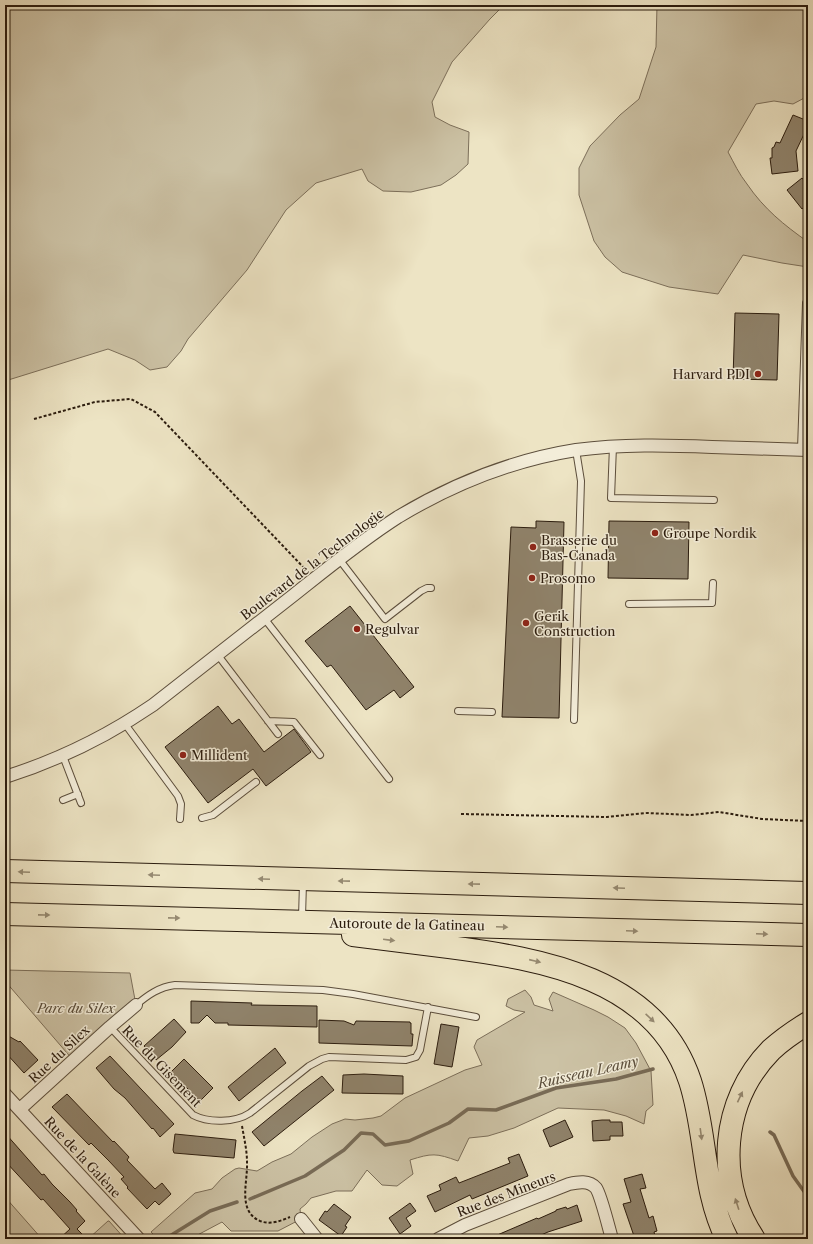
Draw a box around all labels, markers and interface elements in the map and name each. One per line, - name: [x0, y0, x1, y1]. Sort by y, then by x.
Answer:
- place label: Harvard PDI: [673, 366, 750, 382]
- marker: Harvard PDI: [753, 369, 763, 379]
- street label: Boulevard de la Technologie: [237, 505, 387, 623]
- place label: Groupe Nordik: [663, 525, 757, 541]
- marker: Groupe Nordik: [650, 528, 660, 538]
- place label: Brasserie du Bas-Canada: [541, 532, 617, 563]
- marker: Brasserie du Bas-Canada: [528, 542, 538, 552]
- place label: Prosomo: [540, 570, 596, 586]
- marker: Prosomo: [527, 573, 537, 583]
- place label: Gerik Construction: [534, 608, 615, 639]
- marker: Gerik Construction: [521, 618, 531, 628]
- place label: Regulvar: [365, 621, 420, 637]
- marker: Regulvar: [352, 624, 362, 634]
- place label: Millident: [191, 747, 248, 763]
- marker: Millident: [178, 750, 188, 760]
- one-way arrow: [17, 869, 30, 875]
- one-way arrow: [148, 872, 160, 879]
- one-way arrow: [258, 875, 270, 882]
- one-way arrow: [338, 877, 350, 884]
- one-way arrow: [467, 881, 480, 887]
- one-way arrow: [612, 885, 625, 891]
- one-way arrow: [38, 912, 51, 918]
- one-way arrow: [168, 915, 181, 921]
- street label: Autoroute de la Gatineau: [328, 915, 485, 933]
- one-way arrow: [496, 924, 509, 930]
- one-way arrow: [626, 928, 639, 934]
- one-way arrow: [756, 931, 768, 938]
- one-way arrow: [382, 937, 395, 943]
- one-way arrow: [529, 959, 541, 965]
- park label: Parc du Silex: [36, 1000, 116, 1016]
- one-way arrow: [645, 1013, 655, 1022]
- street label: Rue du Silex: [25, 1021, 93, 1086]
- street label: Rue du Gisement: [119, 1022, 205, 1110]
- water label: Ruisseau Leamy: [535, 1052, 640, 1093]
- one-way arrow: [737, 1091, 743, 1102]
- street label: Rue de la Galène: [41, 1113, 125, 1201]
- one-way arrow: [698, 1128, 704, 1140]
- street label: Rue des Mineurs: [454, 1168, 558, 1220]
- one-way arrow: [733, 1198, 739, 1210]

